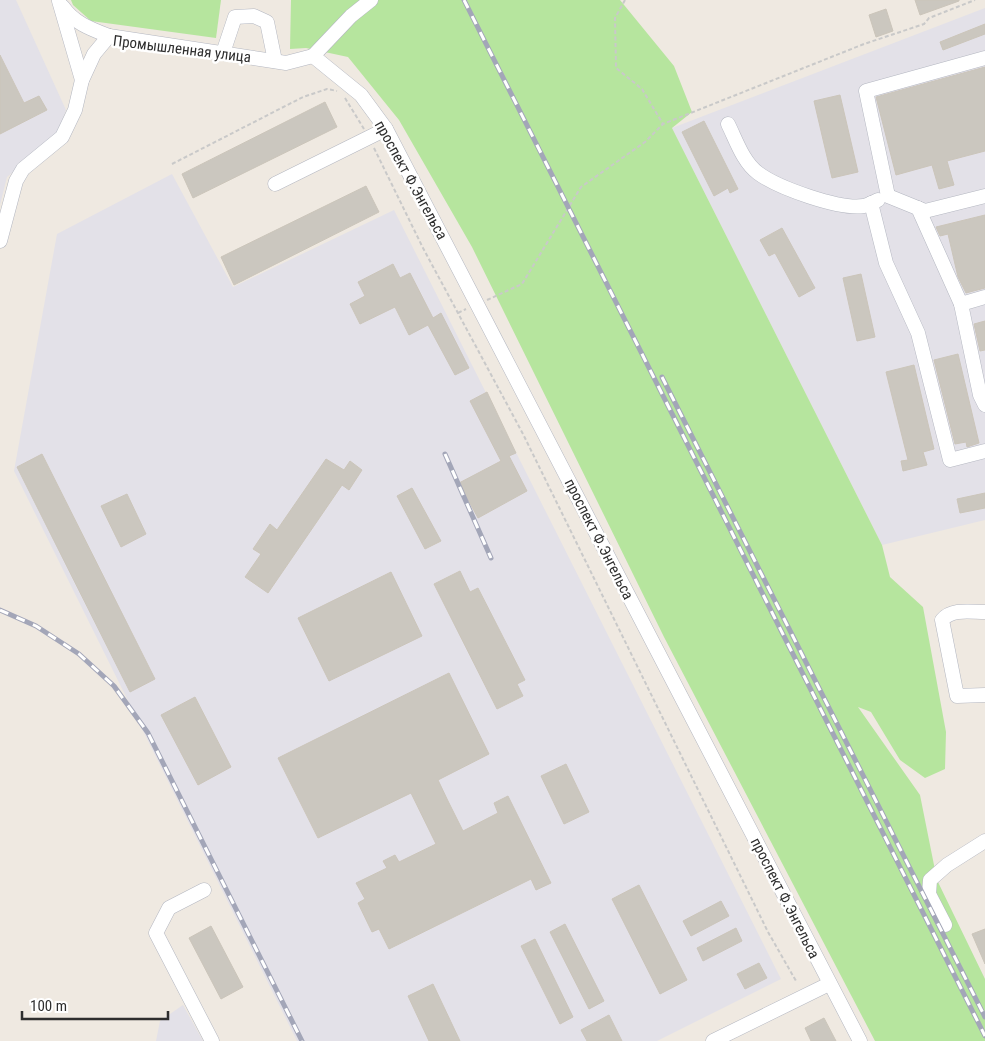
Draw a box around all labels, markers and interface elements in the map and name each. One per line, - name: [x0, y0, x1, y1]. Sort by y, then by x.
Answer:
- street label: Промышленная улица: [112, 32, 252, 66]
- street label: проспект Ф.Энгельса: [371, 117, 451, 243]
- street label: проспект Ф.Энгельса: [561, 476, 637, 602]
- street label: проспект Ф.Энгельса: [747, 835, 823, 961]
- scale bar: [22, 988, 169, 1020]
- text: 100 m: [30, 997, 67, 1015]

